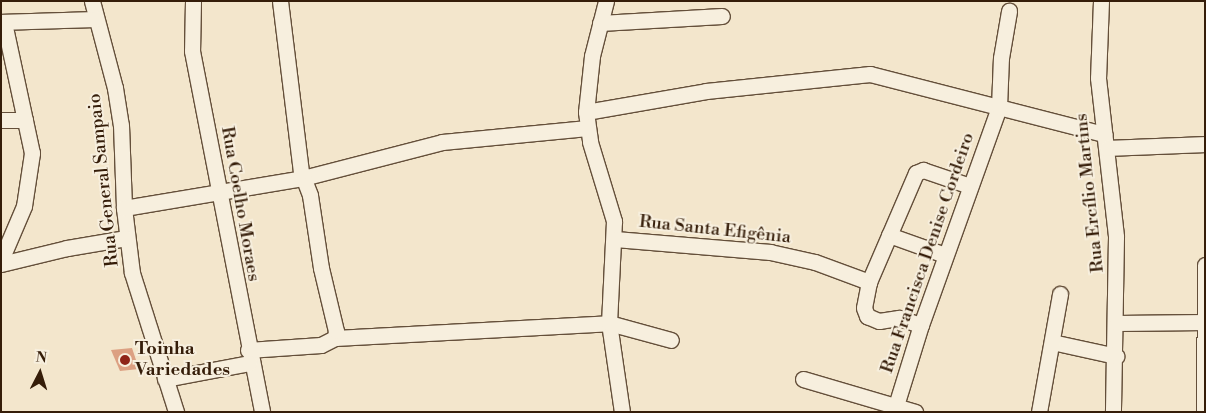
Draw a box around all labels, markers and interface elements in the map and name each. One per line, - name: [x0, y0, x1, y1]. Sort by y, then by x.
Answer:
- street label: Rua General Sampaio: [84, 92, 124, 268]
- street label: Rua Ercílio Martins: [1071, 112, 1109, 274]
- street label: Rua Coelho Moraes: [216, 125, 264, 283]
- street label: Rua Francisca Denise Cordeiro: [877, 130, 979, 376]
- street label: Rua Santa Efigênia: [638, 211, 792, 249]
- place label: Toinha Variedades: [135, 339, 230, 382]
- north arrow: [15, 348, 65, 398]
- text: N: [35, 349, 48, 368]
- marker: Toinha Variedades: [119, 354, 131, 366]

